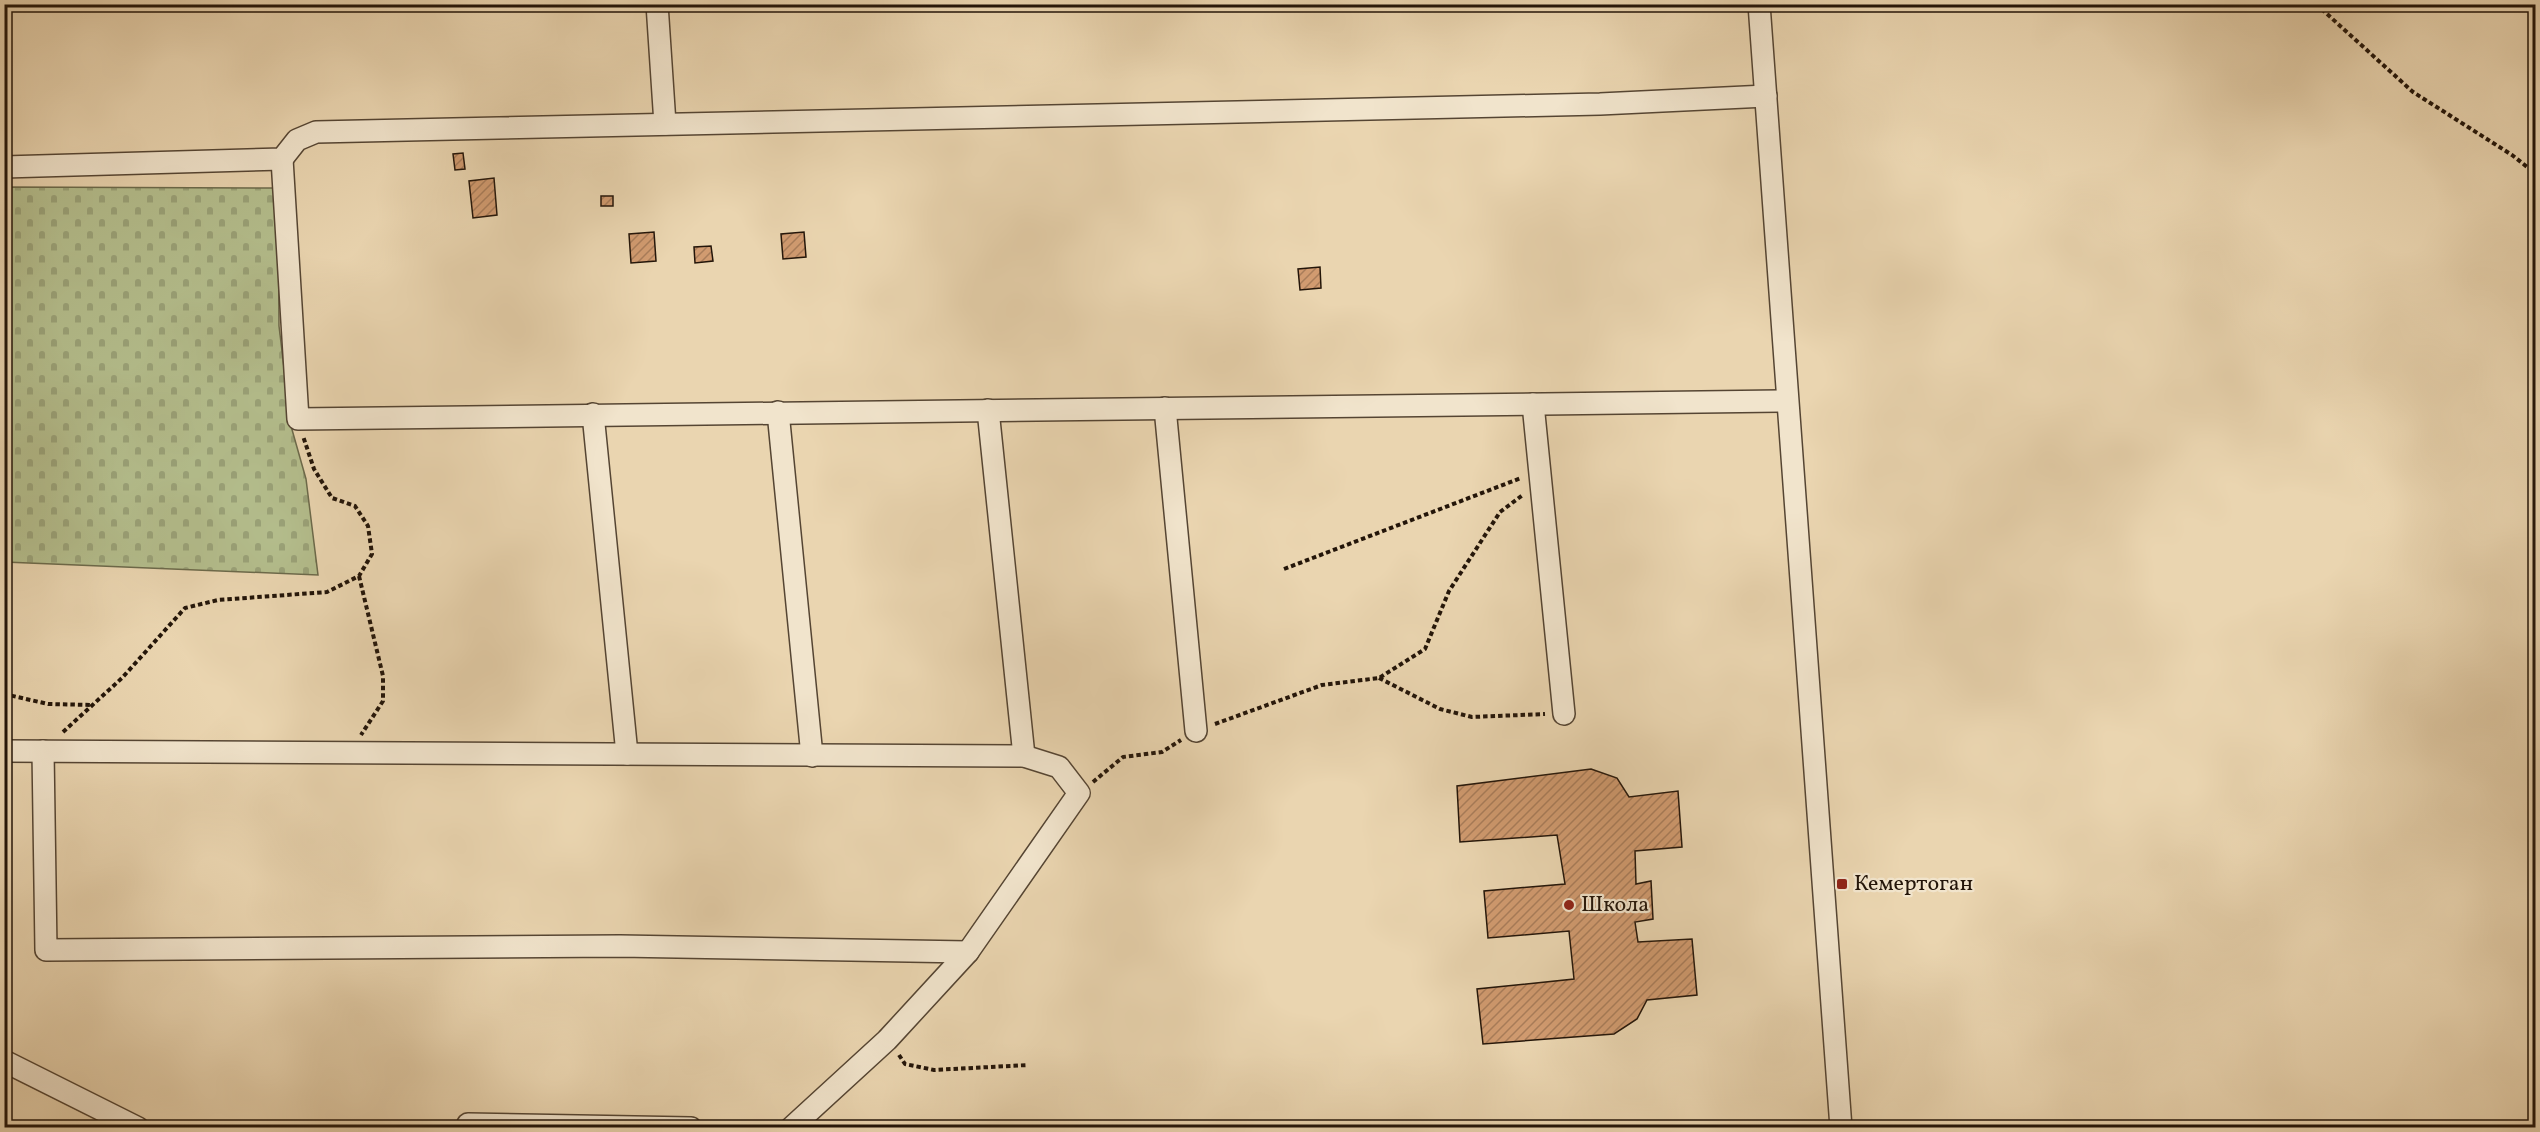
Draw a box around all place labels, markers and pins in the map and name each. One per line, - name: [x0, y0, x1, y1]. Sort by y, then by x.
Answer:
- place label: Кемертоган: [1854, 869, 1973, 900]
- marker: Кемертоган: [1835, 877, 1849, 891]
- place label: Школа: [1581, 890, 1649, 921]
- marker: Школа: [1562, 898, 1576, 912]

